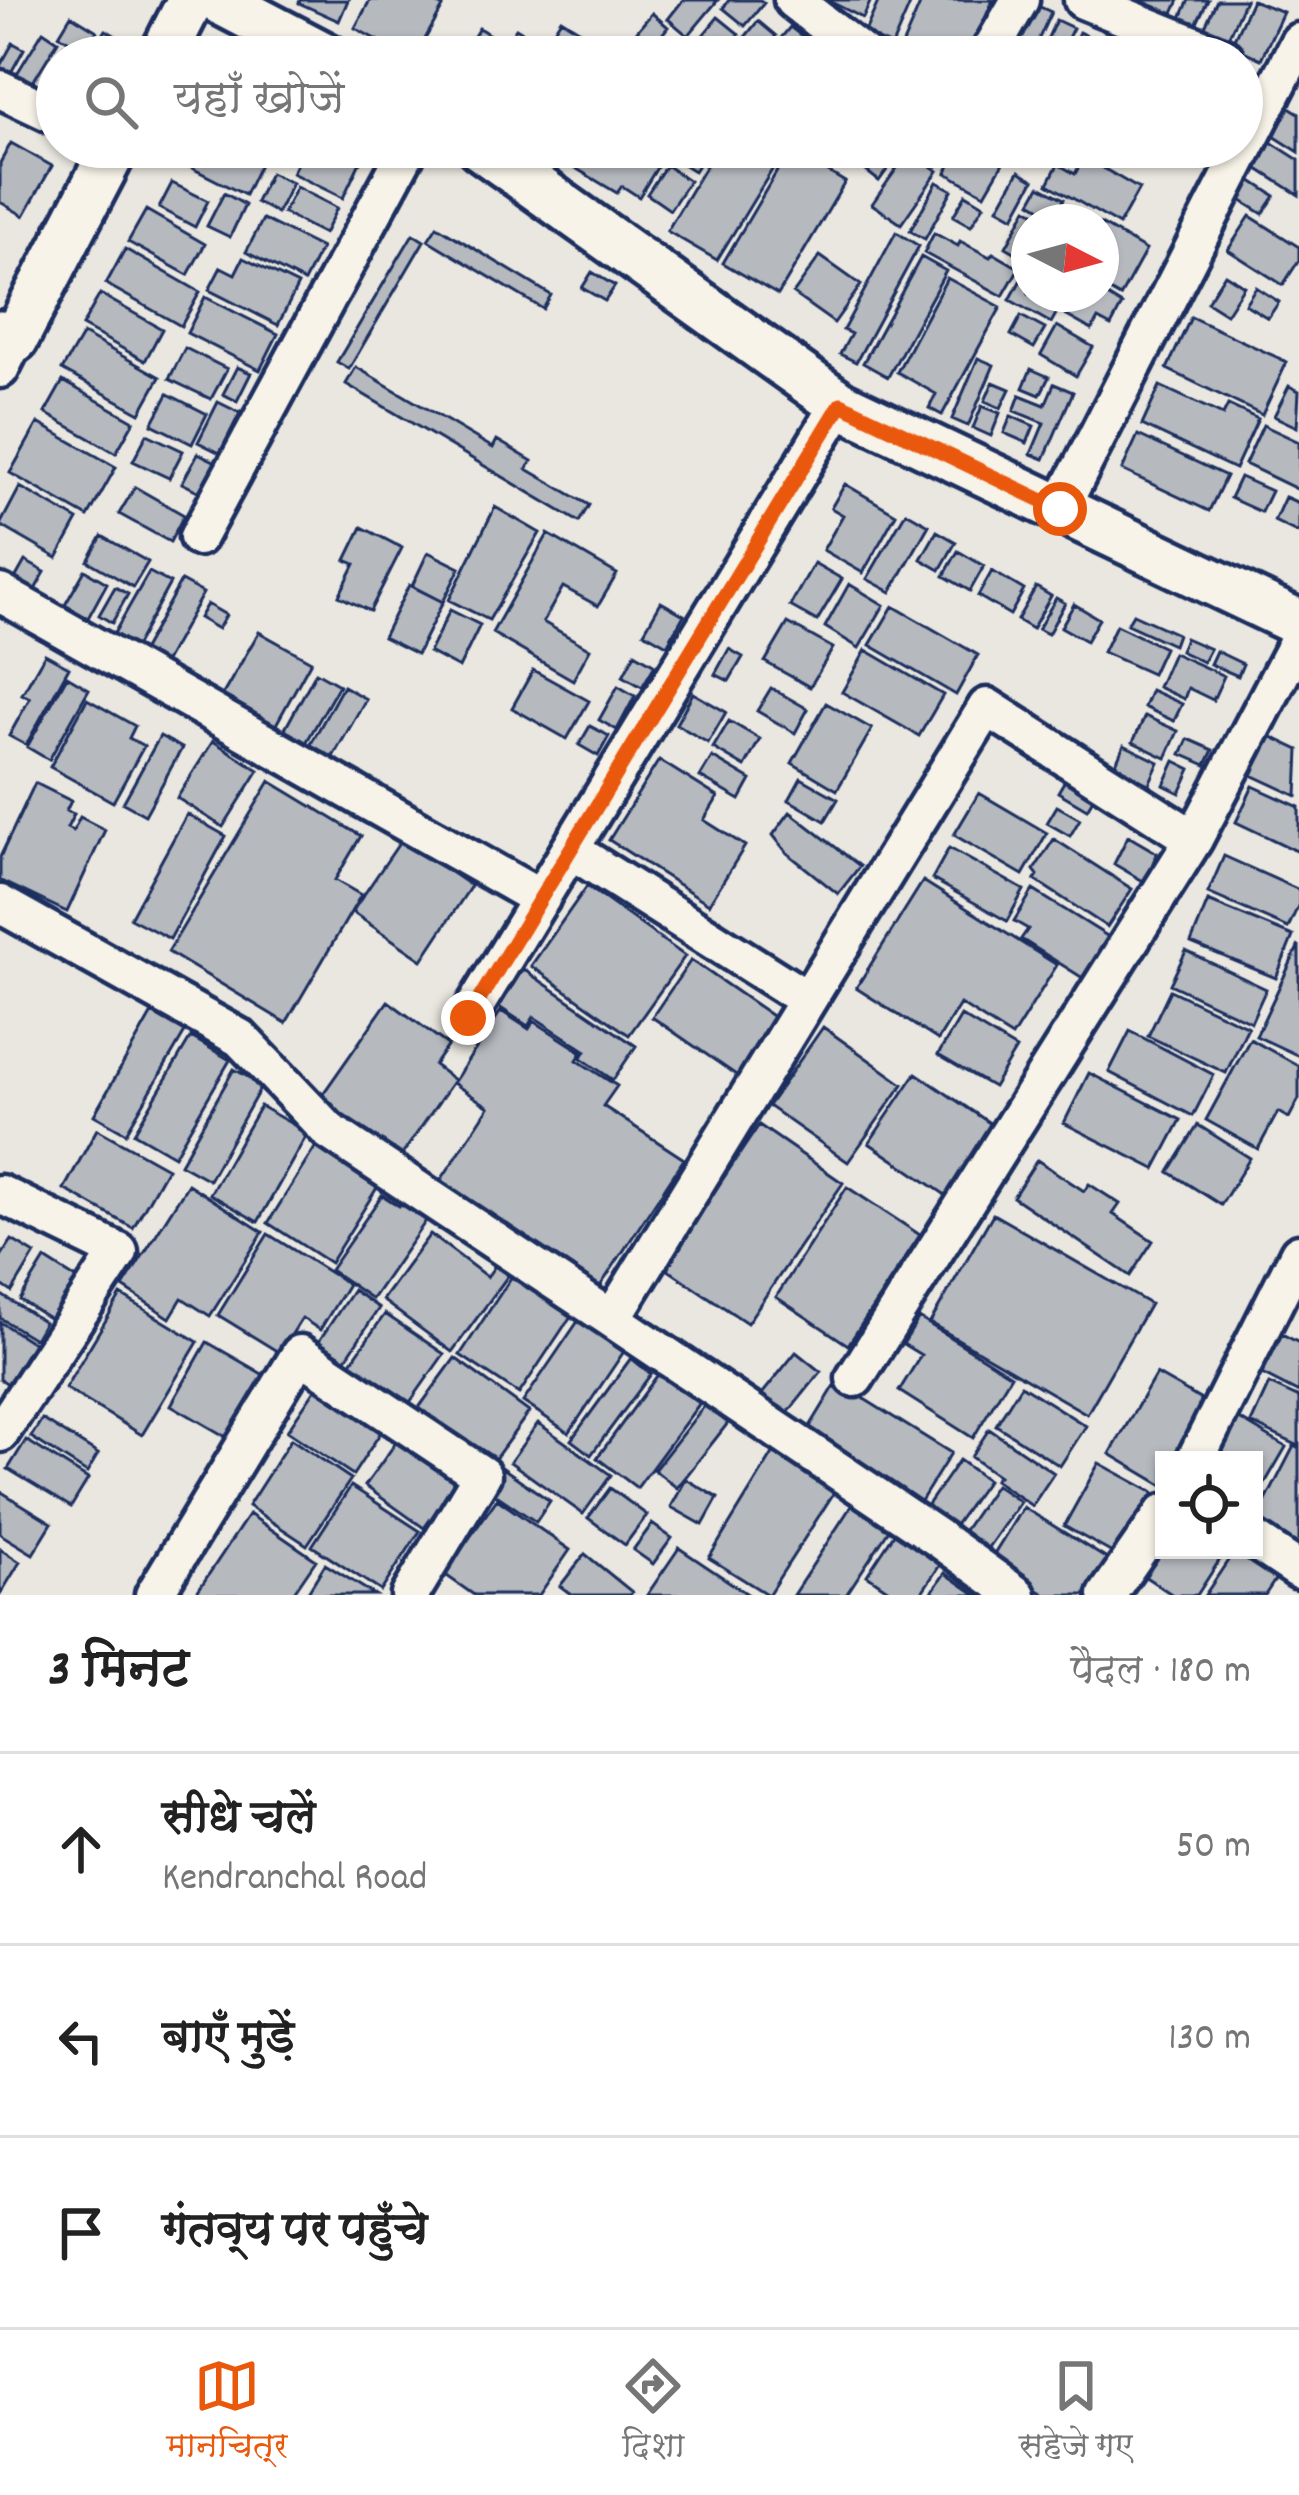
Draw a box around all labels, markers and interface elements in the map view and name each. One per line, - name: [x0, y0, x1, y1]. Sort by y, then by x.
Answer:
- search box: [36, 36, 1263, 168]
- icon: search: [78, 69, 144, 135]
- text: यहाँ खोजें: [174, 70, 344, 134]
- north arrow: [1011, 204, 1119, 312]
- route start: [1033, 482, 1087, 536]
- route end: [441, 991, 495, 1045]
- map controls: [1155, 1451, 1263, 1559]
- button: locate: [1155, 1451, 1263, 1559]
- text: 3 मिनट: [48, 1637, 190, 1709]
- text: पैदल · 180 m: [1071, 1646, 1251, 1701]
- text: सीधे चलें: [162, 1789, 316, 1853]
- icon: ahead: [48, 1816, 114, 1882]
- text: 50 m: [1176, 1821, 1251, 1876]
- text: Kendranchal Road: [162, 1853, 427, 1908]
- icon: left: [48, 2008, 114, 2074]
- text: बाएँ मुड़ें: [162, 2009, 294, 2073]
- text: 130 m: [1168, 2013, 1251, 2068]
- icon: arrive: [48, 2200, 114, 2266]
- text: गंतव्य पर पहुँचे: [162, 2201, 428, 2265]
- tab: मानचित्र: [166, 2353, 288, 2472]
- tab: दिशा: [620, 2353, 686, 2472]
- tab: सहेजे गए: [1019, 2353, 1133, 2472]

